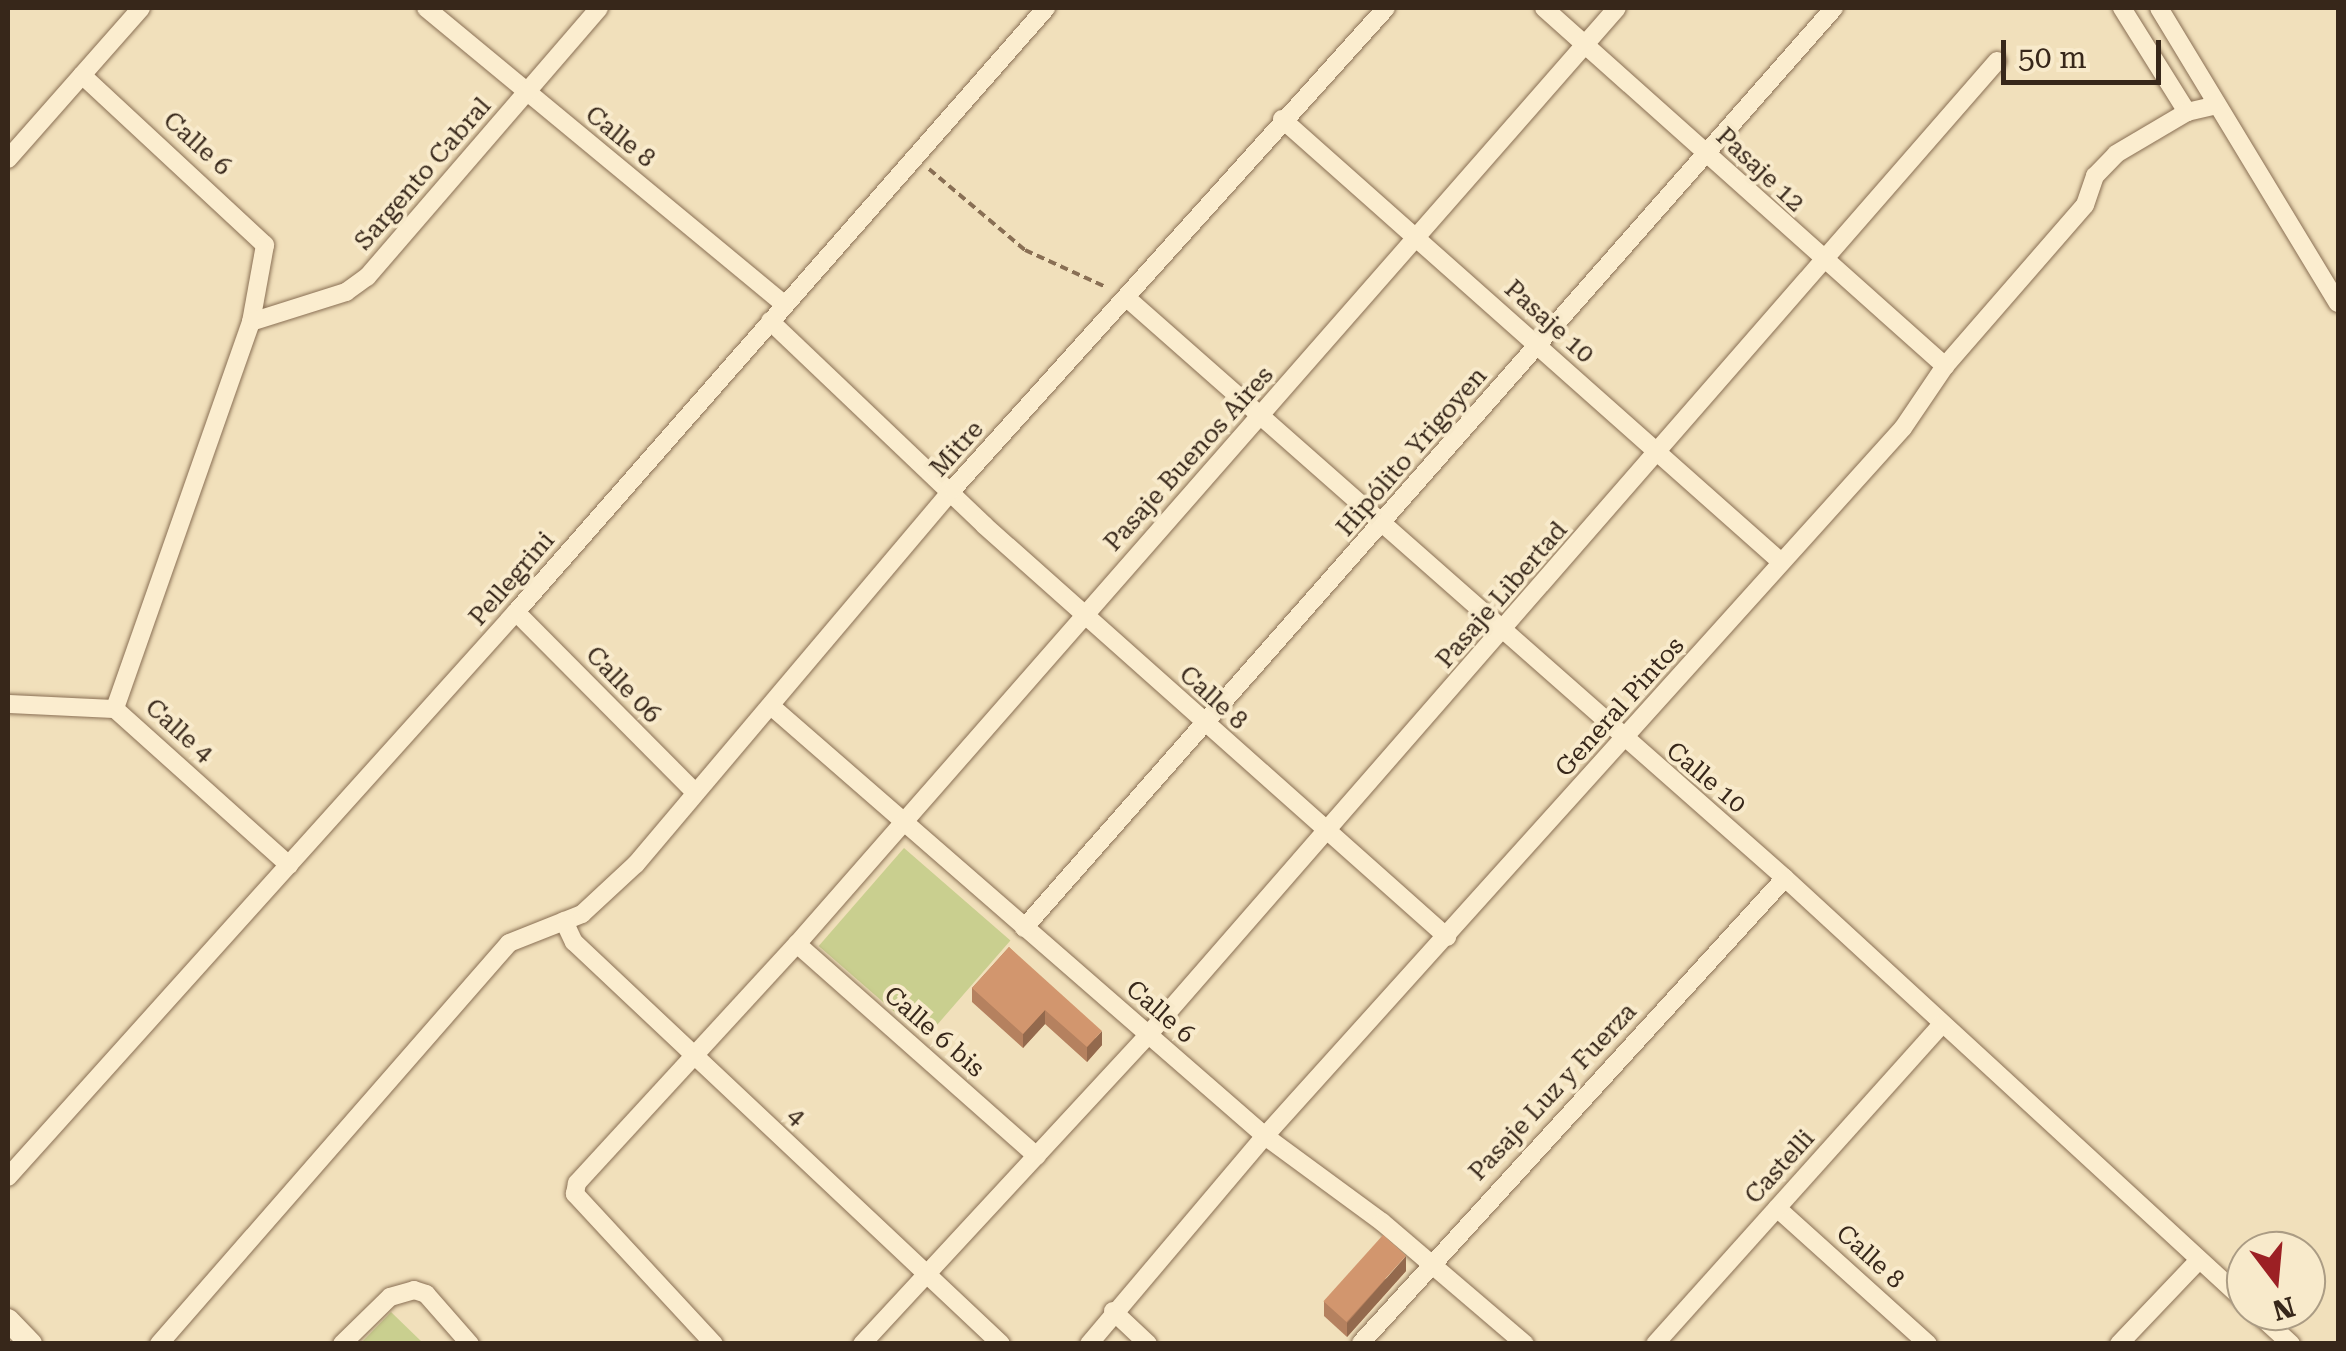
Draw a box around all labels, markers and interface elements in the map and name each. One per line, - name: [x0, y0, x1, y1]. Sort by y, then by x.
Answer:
- scale bar: [2006, 20, 2166, 82]
- text: 50 m: [2018, 40, 2087, 75]
- street label: Sargento Cabral: [349, 92, 497, 256]
- street label: Calle 8: [579, 100, 661, 174]
- street label: Calle 6: [157, 106, 237, 182]
- street label: Pasaje 12: [1710, 122, 1810, 218]
- street label: Pasaje 10: [1498, 274, 1600, 370]
- street label: Pasaje Buenos Aires: [1098, 360, 1280, 558]
- street label: Hipólito Yrigoyen: [1331, 361, 1493, 543]
- street label: Mitre: [924, 415, 990, 483]
- street label: Pasaje Libertad: [1430, 516, 1574, 674]
- street label: Pellegrini: [463, 526, 561, 632]
- street label: General Pintos: [1549, 631, 1691, 783]
- street label: Calle 06: [579, 640, 667, 730]
- street label: Calle 8: [1173, 660, 1253, 736]
- street label: Calle 4: [139, 693, 219, 769]
- street label: Calle 10: [1660, 736, 1752, 820]
- street label: Calle 6: [1120, 974, 1200, 1050]
- street label: Calle 6 bis: [878, 980, 990, 1084]
- street label: Pasaje Luz y Fuerza: [1463, 997, 1643, 1187]
- street label: 4: [781, 1101, 811, 1133]
- street label: Castelli: [1739, 1124, 1821, 1210]
- street label: Calle 8: [1830, 1219, 1910, 1295]
- north arrow: [2226, 1231, 2326, 1331]
- text: N: [2269, 1290, 2299, 1327]

